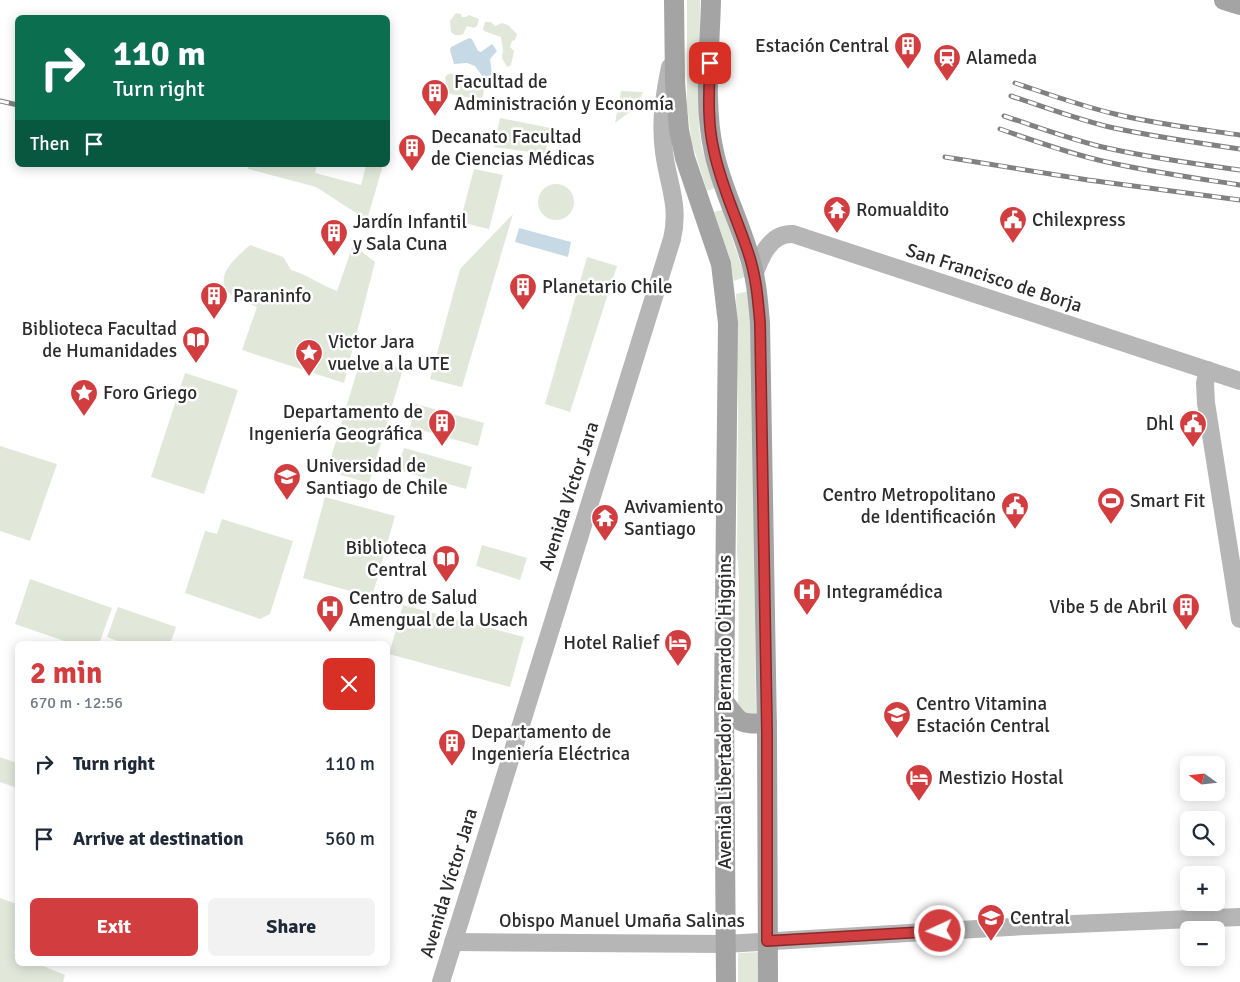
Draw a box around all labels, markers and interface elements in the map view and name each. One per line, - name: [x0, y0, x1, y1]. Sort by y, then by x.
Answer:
- building icon: Estación Central: [893, 31, 923, 70]
- text: 110 m: [113, 32, 206, 75]
- place label: Estación Central: [755, 34, 889, 58]
- icon: right: [30, 35, 95, 100]
- pin: [689, 42, 731, 84]
- station icon: Alameda: [932, 43, 962, 82]
- place label: Alameda: [966, 46, 1037, 70]
- icon: arrive: [696, 49, 724, 77]
- place label: Facultad de Administración y Economía: [454, 70, 674, 116]
- text: Turn right: [113, 75, 205, 102]
- building icon: Facultad de Administración y Economía: [420, 78, 450, 117]
- place label: Decanato Facultad de Ciencias Médicas: [431, 125, 595, 171]
- icon: arrive: [80, 130, 108, 158]
- text: Then: [30, 132, 70, 156]
- building icon: Decanato Facultad de Ciencias Médicas: [397, 133, 427, 172]
- temple icon: Romualdito: [822, 195, 852, 234]
- place label: Romualdito: [856, 198, 949, 222]
- public building icon: Chilexpress: [998, 205, 1028, 244]
- place label: Chilexpress: [1032, 208, 1125, 232]
- place label: Jardín Infantil y Sala Cuna: [353, 210, 467, 256]
- building icon: Jardín Infantil y Sala Cuna: [319, 218, 349, 257]
- street label: San Francisco de Borja: [903, 238, 1085, 318]
- building icon: Planetario Chile: [508, 272, 538, 311]
- place label: Planetario Chile: [542, 275, 673, 299]
- building icon: Paraninfo: [199, 281, 229, 320]
- place label: Paraninfo: [233, 284, 312, 308]
- place label: Biblioteca Facultad de Humanidades: [22, 317, 177, 363]
- library icon: Biblioteca Facultad de Humanidades: [181, 325, 211, 364]
- place label: Victor Jara vuelve a la UTE: [328, 330, 450, 376]
- place icon: Victor Jara vuelve a la UTE: [294, 338, 324, 377]
- place icon: Foro Griego: [69, 378, 99, 417]
- place label: Foro Griego: [103, 381, 197, 405]
- place label: Departamento de Ingeniería Geográfica: [248, 400, 423, 446]
- building icon: Departamento de Ingeniería Geográfica: [427, 408, 457, 447]
- public building icon: Dhl: [1178, 409, 1208, 448]
- place label: Dhl: [1146, 412, 1174, 436]
- street label: Avenida Víctor Jara: [534, 418, 604, 574]
- place label: Universidad de Santiago de Chile: [306, 454, 448, 500]
- school or university icon: Universidad de Santiago de Chile: [272, 462, 302, 501]
- place label: Centro Metropolitano de Identificación: [822, 483, 996, 529]
- sports icon: Smart Fit: [1096, 486, 1126, 525]
- place label: Smart Fit: [1130, 489, 1206, 513]
- public building icon: Centro Metropolitano de Identificación: [1000, 491, 1030, 530]
- place label: Avivamiento Santiago: [624, 495, 724, 541]
- temple icon: Avivamiento Santiago: [590, 503, 620, 542]
- place label: Biblioteca Central: [345, 536, 427, 582]
- library icon: Biblioteca Central: [431, 544, 461, 583]
- street label: Avenida Libertador Bernardo O'Higgins: [713, 555, 737, 869]
- hospital icon: Integramédica: [792, 577, 822, 616]
- place label: Integramédica: [826, 580, 943, 604]
- place label: Centro de Salud Amengual de la Usach: [349, 586, 528, 632]
- building icon: Vibe 5 de Abril: [1171, 592, 1201, 631]
- hospital icon: Centro de Salud Amengual de la Usach: [315, 594, 345, 633]
- place label: Vibe 5 de Abril: [1049, 595, 1167, 619]
- hotel icon: Hotel Ralief: [663, 628, 693, 667]
- place label: Hotel Ralief: [563, 631, 661, 655]
- text: 2 min: [30, 655, 102, 692]
- button: close: [323, 658, 375, 710]
- place label: Centro Vitamina Estación Central: [916, 692, 1050, 738]
- text: 670 m · 12:56: [30, 693, 123, 713]
- school or university icon: Centro Vitamina Estación Central: [882, 700, 912, 739]
- place label: Departamento de Ingeniería Eléctrica: [471, 720, 630, 766]
- building icon: Departamento de Ingeniería Eléctrica: [437, 728, 467, 767]
- icon: right: [30, 750, 58, 778]
- text: Turn right: [73, 752, 155, 776]
- text: 110 m: [325, 752, 375, 776]
- north arrow: [1180, 756, 1225, 801]
- map controls: [1180, 756, 1225, 966]
- hotel icon: Mestizio Hostal: [904, 763, 934, 802]
- place label: Mestizio Hostal: [938, 766, 1064, 790]
- street label: Avenida Víctor Jara: [415, 805, 483, 961]
- button: search: [1180, 811, 1225, 856]
- icon: arrive: [30, 825, 58, 853]
- text: Arrive at destination: [73, 827, 244, 851]
- text: 560 m: [325, 827, 375, 851]
- button: +: [1180, 866, 1225, 911]
- button: Exit: [30, 898, 198, 956]
- button: Share: [208, 898, 375, 956]
- school or university icon: Central: [976, 903, 1006, 942]
- position arrow: [913, 904, 965, 956]
- place label: Central: [1010, 906, 1070, 930]
- street label: Obispo Manuel Umaña Salinas: [499, 909, 745, 933]
- button: −: [1180, 921, 1225, 966]

